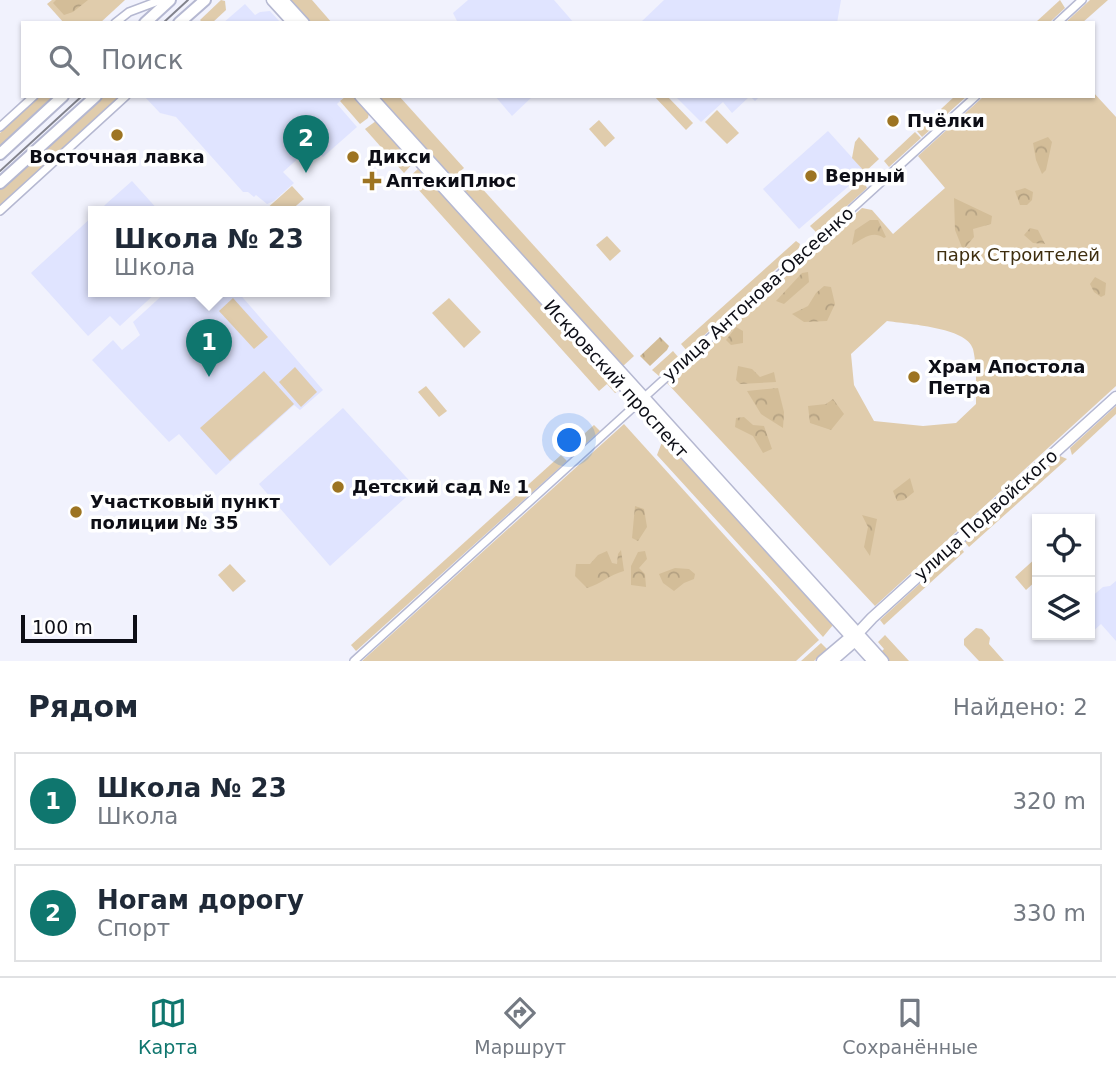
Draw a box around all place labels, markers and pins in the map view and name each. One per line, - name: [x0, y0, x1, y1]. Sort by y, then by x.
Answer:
- place label: Пчёлки: [907, 110, 985, 131]
- marker: Пчёлки: [885, 113, 901, 129]
- pin: 2: [283, 115, 329, 173]
- marker: Восточная лавка: [109, 127, 125, 143]
- place label: Восточная лавка: [29, 146, 205, 167]
- place label: Дикси: [367, 146, 431, 167]
- marker: Дикси: [345, 149, 361, 165]
- place label: Верный: [825, 165, 905, 186]
- marker: Верный: [803, 168, 819, 184]
- place label: АптекиПлюс: [386, 170, 516, 191]
- marker: АптекиПлюс: [364, 173, 380, 189]
- pin: 1: [186, 319, 232, 377]
- place label: Храм Апостола Петра: [928, 356, 1085, 398]
- marker: Храм Апостола Петра: [906, 369, 922, 385]
- place label: Детский сад № 1: [352, 476, 529, 497]
- marker: Детский сад № 1: [330, 479, 346, 495]
- place label: Участковый пункт полиции № 35: [90, 491, 280, 533]
- marker: Участковый пункт полиции № 35: [68, 504, 84, 520]

